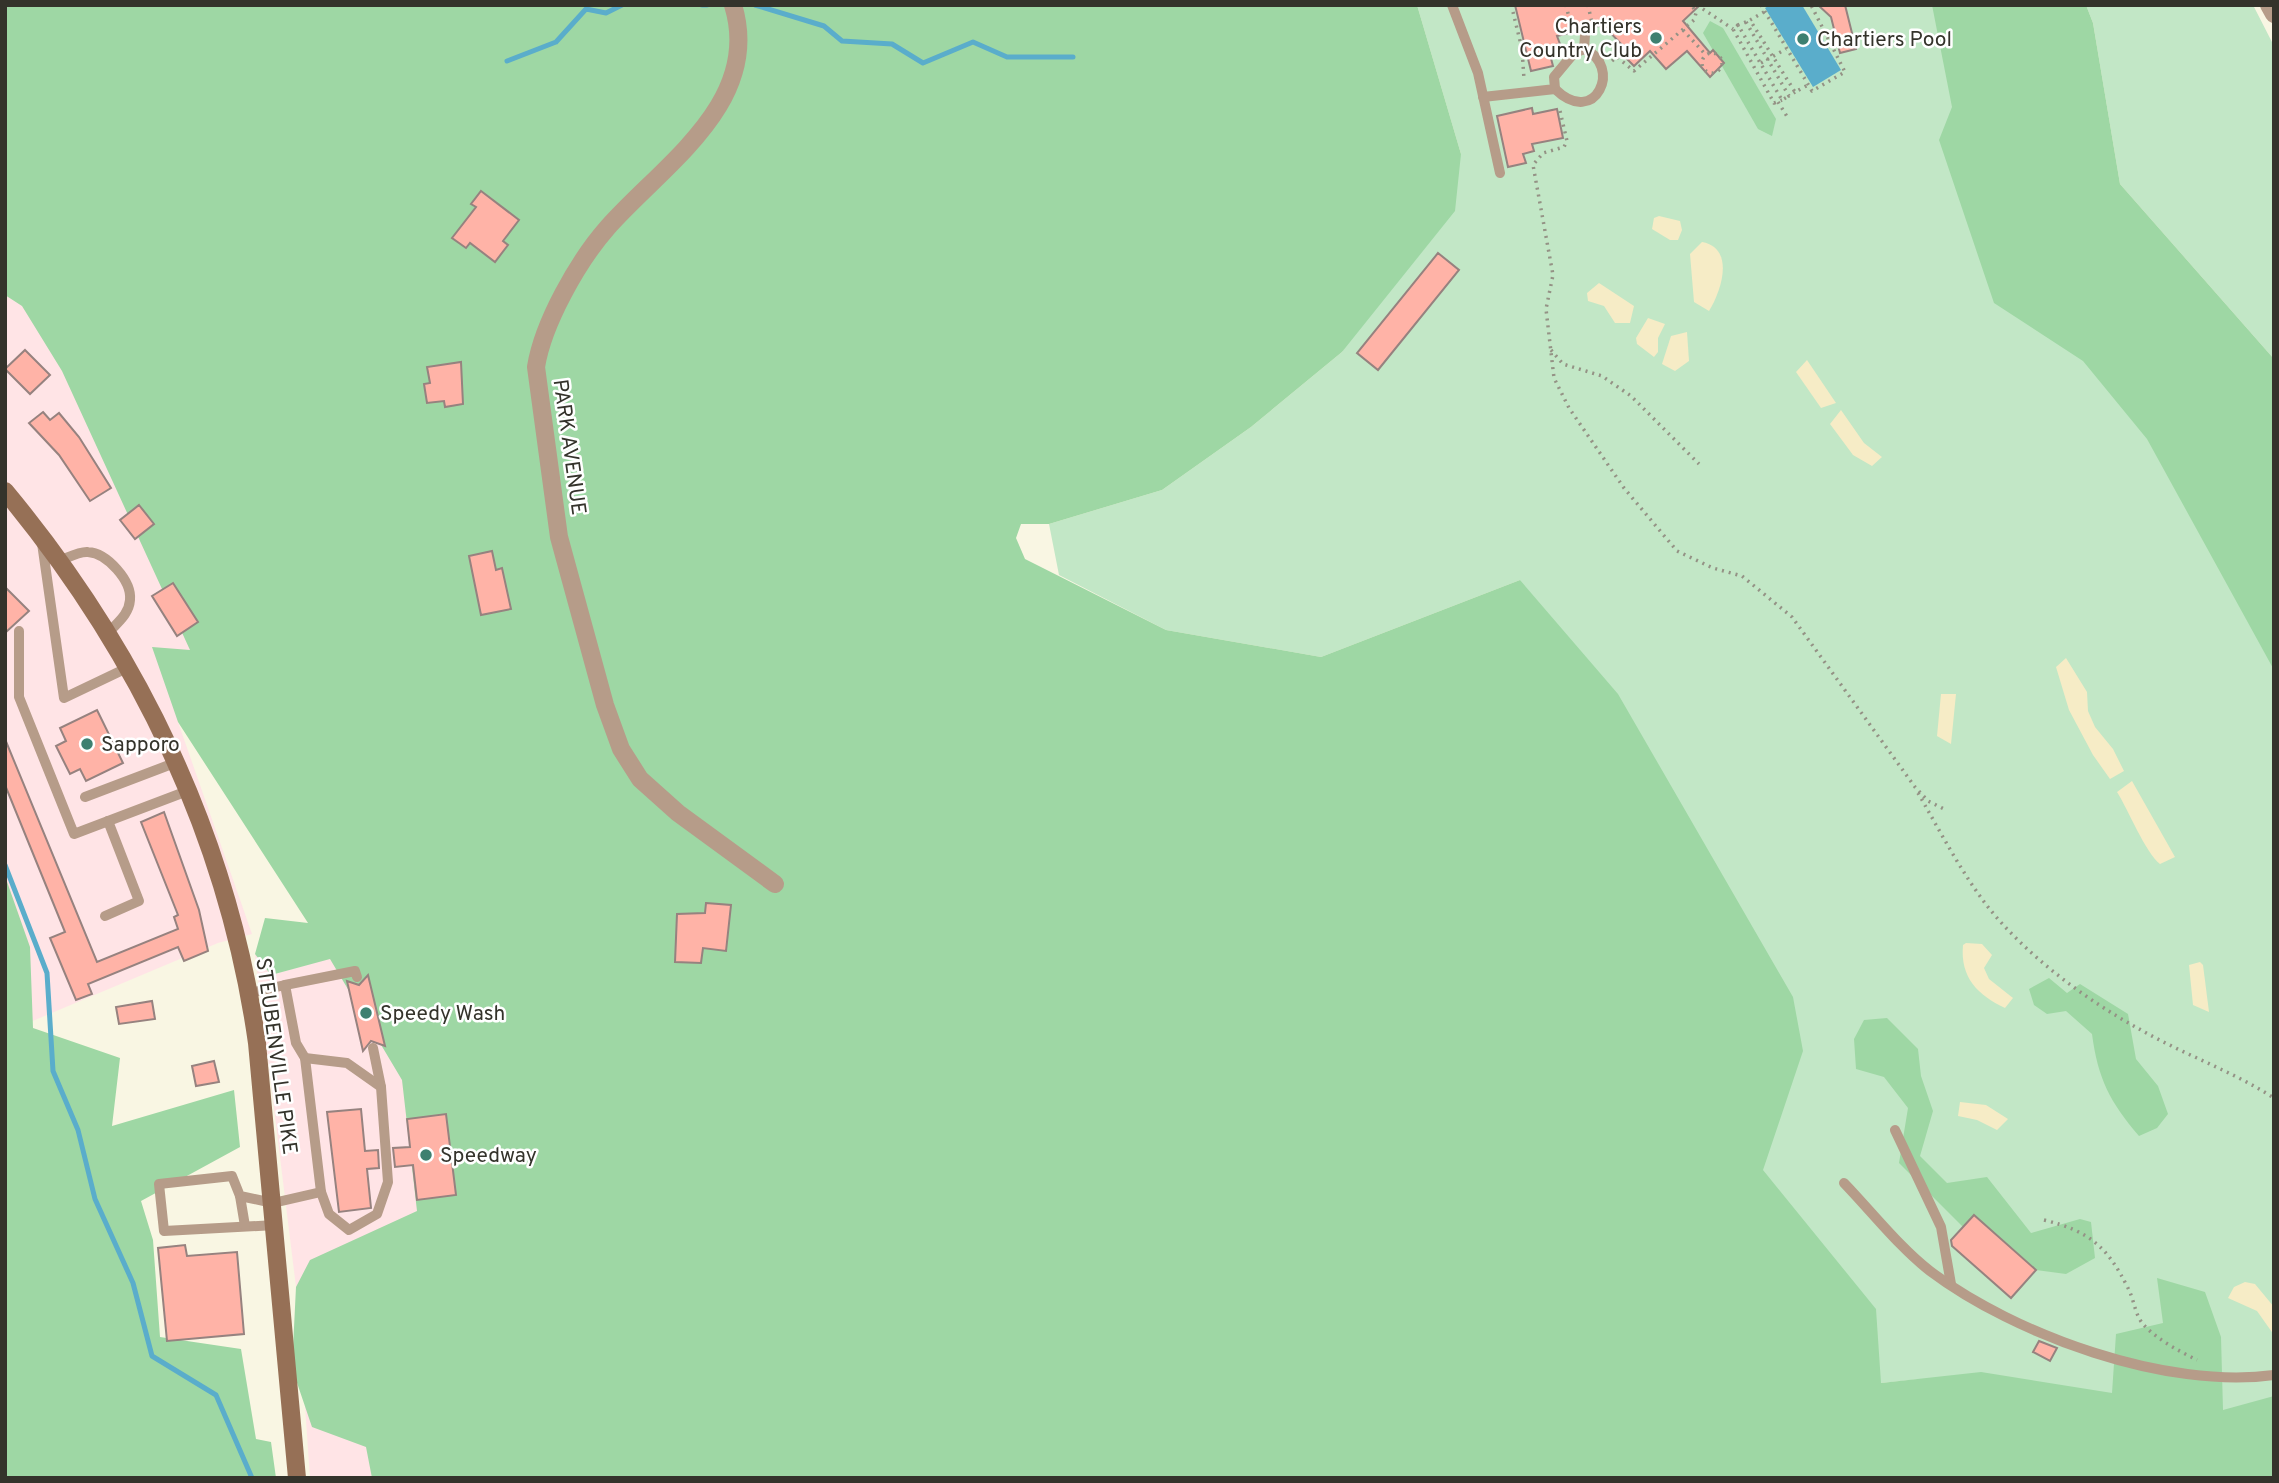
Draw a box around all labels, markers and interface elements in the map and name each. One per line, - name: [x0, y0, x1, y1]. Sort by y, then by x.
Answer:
- place label: Chartiers Country Club: [1519, 14, 1642, 65]
- place label: Chartiers Pool: [1817, 27, 1952, 54]
- marker: Chartiers Country Club: [1648, 30, 1664, 46]
- marker: Chartiers Pool: [1795, 31, 1811, 47]
- street label: PARK AVENUE: [546, 378, 591, 517]
- place label: Sapporo: [101, 732, 180, 759]
- marker: Sapporo: [79, 736, 95, 752]
- street label: STEUBENVILLE PIKE: [248, 956, 303, 1156]
- place label: Speedy Wash: [380, 1001, 505, 1028]
- marker: Speedy Wash: [358, 1005, 374, 1021]
- place label: Speedway: [440, 1143, 537, 1170]
- marker: Speedway: [418, 1147, 434, 1163]

